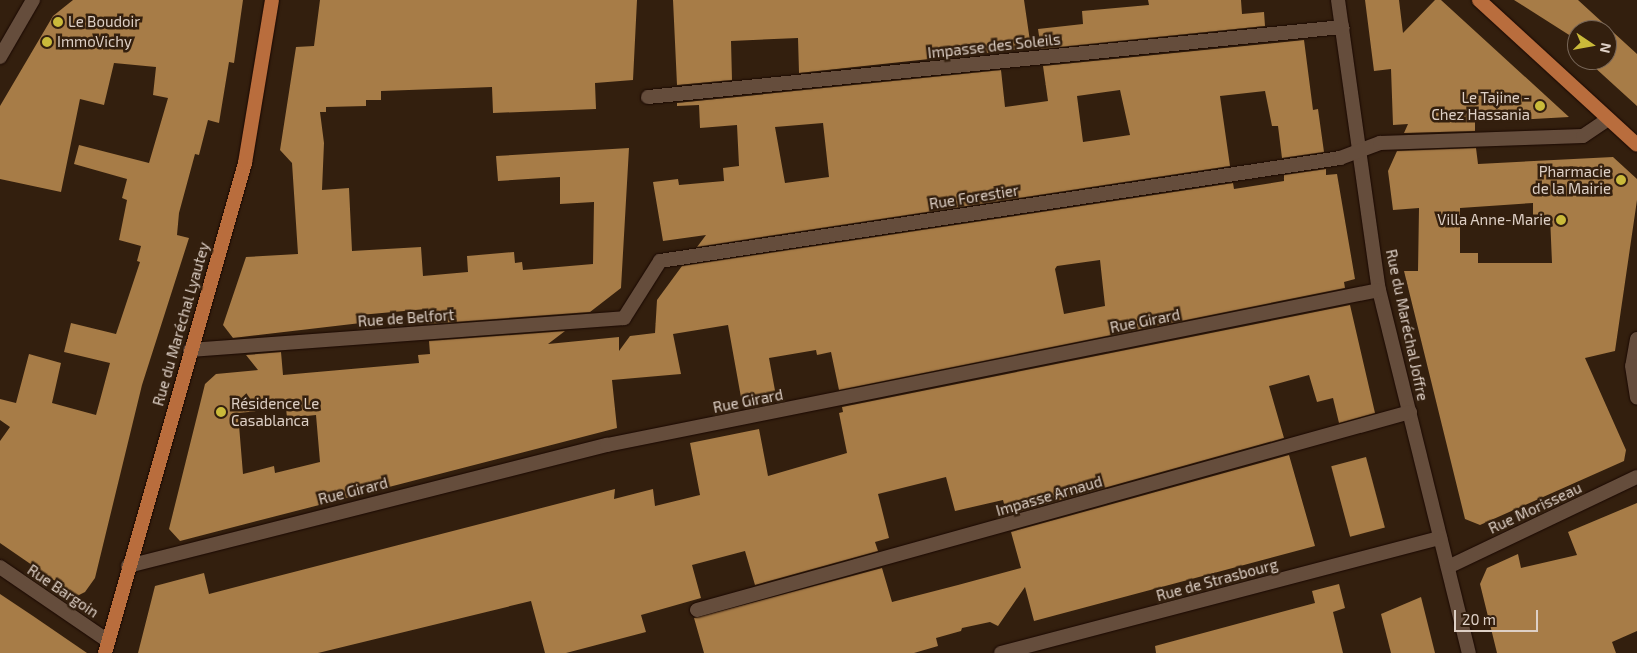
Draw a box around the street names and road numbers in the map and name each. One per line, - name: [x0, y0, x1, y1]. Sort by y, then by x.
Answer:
- street label: Impasse des Soleils: [927, 30, 1061, 62]
- street label: Rue Forestier: [928, 181, 1020, 213]
- street label: Rue du Maréchal Lyautey: [149, 240, 213, 408]
- street label: Rue du Maréchal Joffre: [1382, 247, 1432, 403]
- street label: Rue Girard: [1108, 305, 1182, 337]
- street label: Rue de Belfort: [357, 306, 455, 330]
- street label: Rue Girard: [711, 385, 785, 417]
- street label: Impasse Arnaud: [994, 472, 1104, 520]
- street label: Rue Girard: [316, 474, 390, 508]
- street label: Rue Morisseau: [1486, 479, 1584, 537]
- street label: Rue de Strasbourg: [1154, 555, 1280, 605]
- street label: Rue Bargoin: [24, 561, 102, 621]

